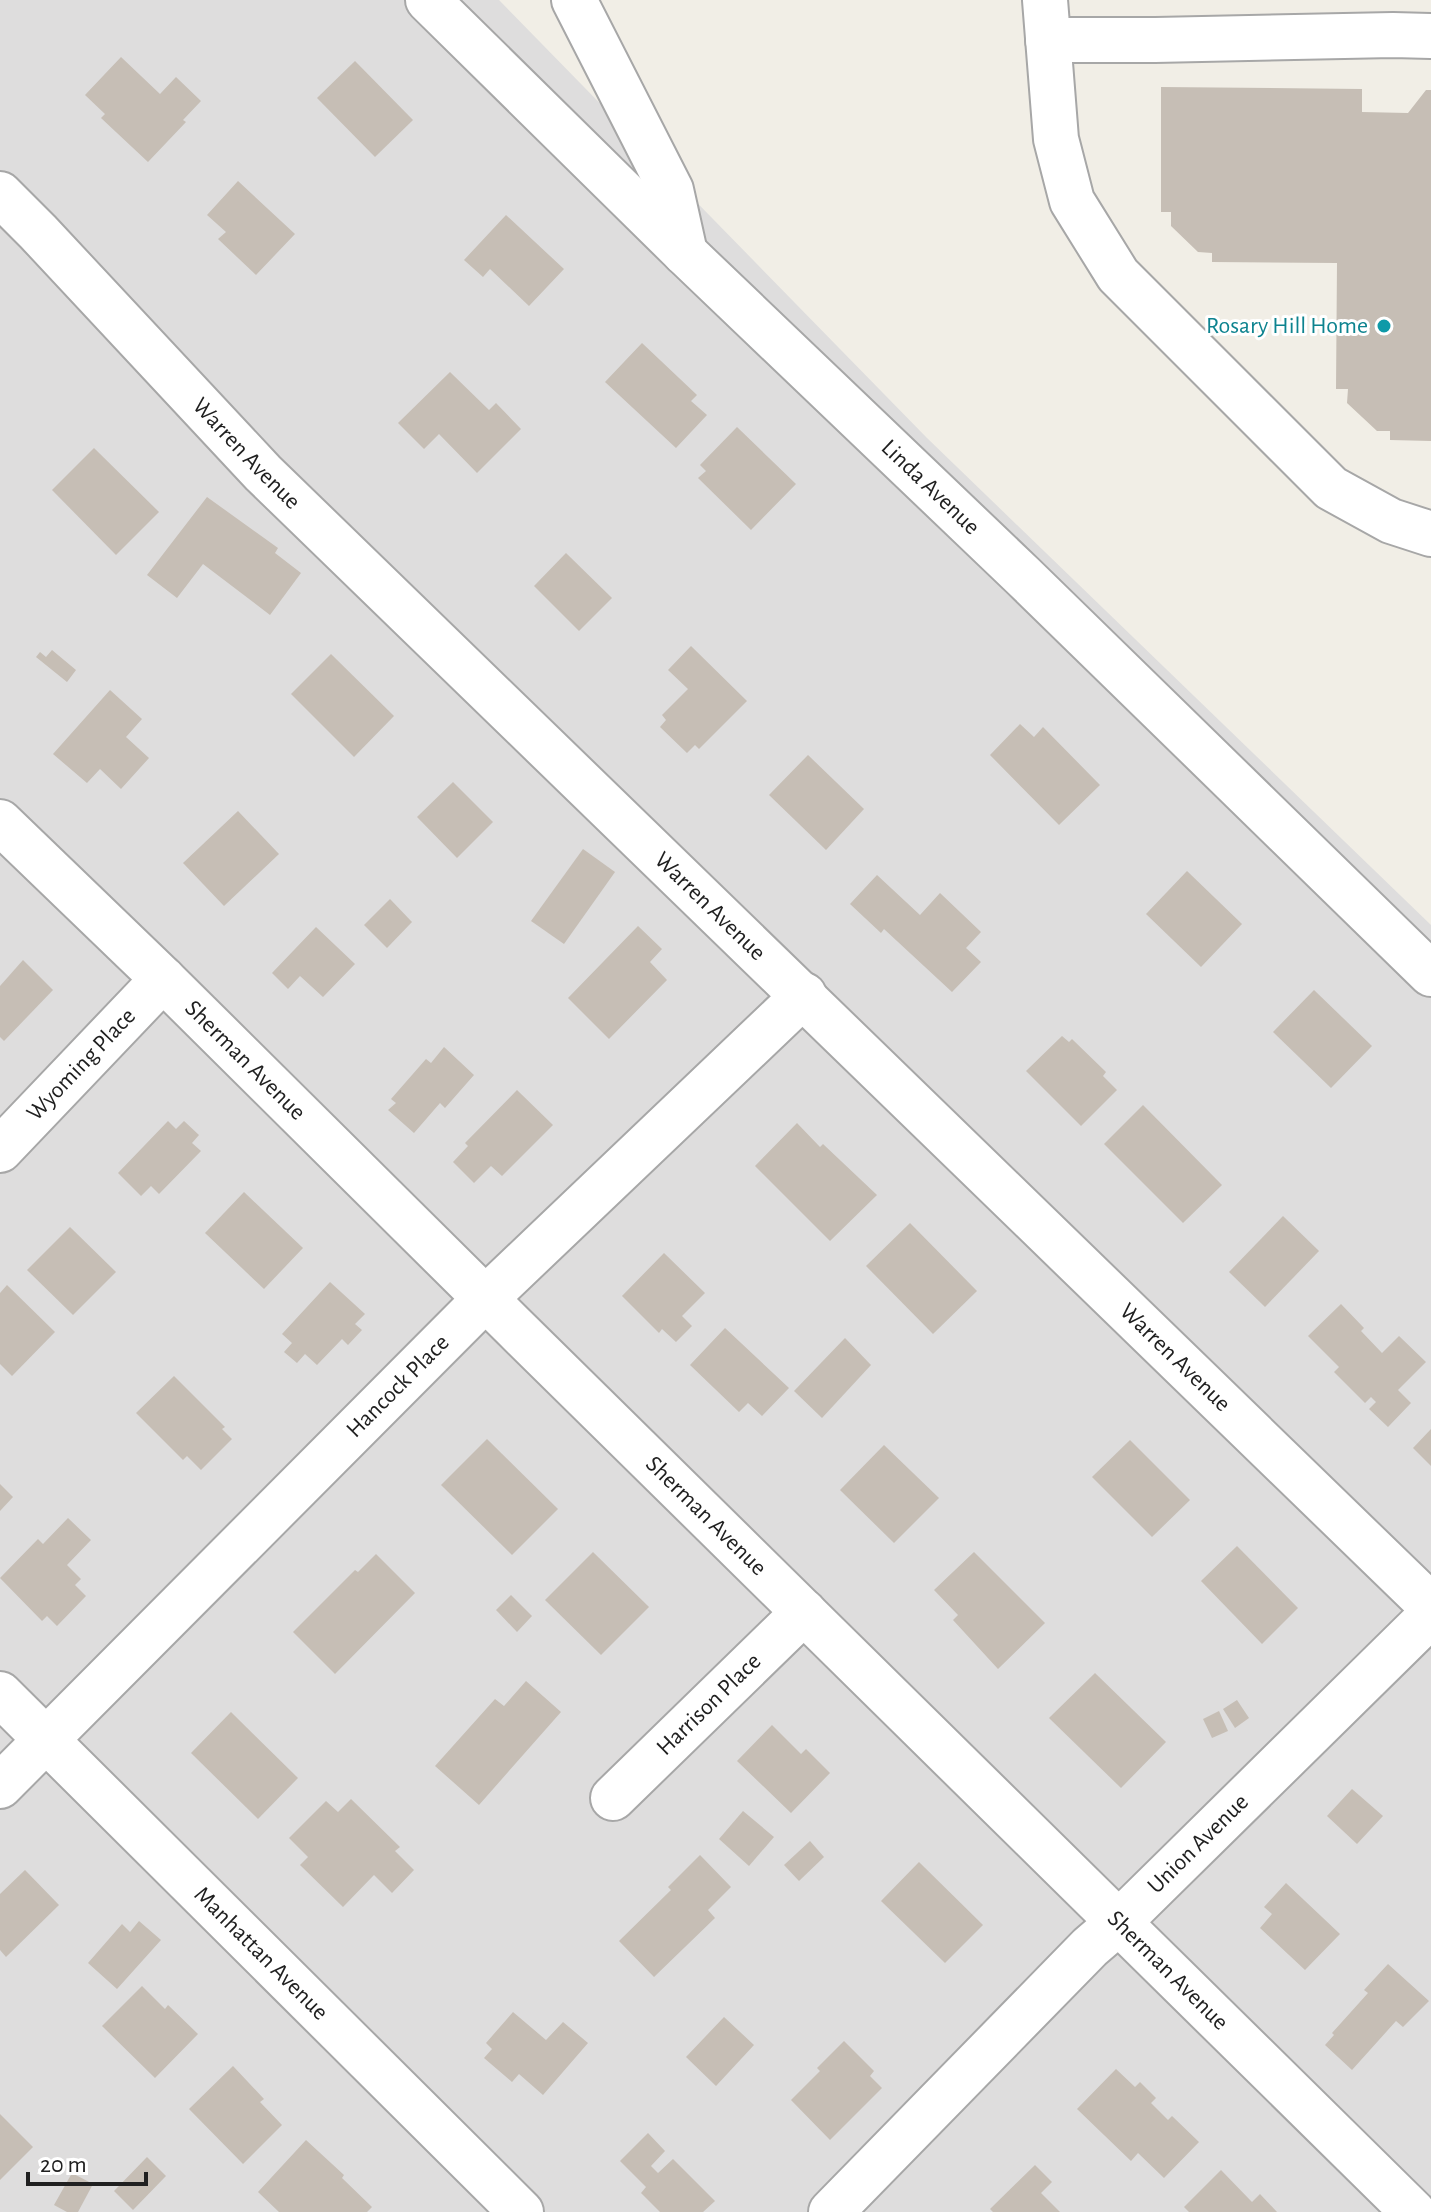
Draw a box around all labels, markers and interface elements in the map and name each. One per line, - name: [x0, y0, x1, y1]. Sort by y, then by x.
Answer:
- place label: Rosary Hill Home: [1206, 314, 1368, 338]
- marker: Rosary Hill Home: [1375, 317, 1393, 335]
- street label: Warren Avenue: [188, 394, 305, 514]
- street label: Linda Avenue: [877, 435, 984, 540]
- street label: Warren Avenue: [650, 848, 770, 965]
- street label: Sherman Avenue: [180, 996, 310, 1125]
- street label: Wyoming Place: [23, 1004, 140, 1125]
- street label: Warren Avenue: [1115, 1299, 1235, 1416]
- street label: Hancock Place: [342, 1330, 454, 1442]
- street label: Sherman Avenue: [641, 1452, 771, 1580]
- street label: Harrison Place: [652, 1649, 766, 1760]
- street label: Union Avenue: [1143, 1790, 1253, 1898]
- street label: Manhattan Avenue: [189, 1882, 333, 2025]
- street label: Sherman Avenue: [1103, 1906, 1233, 2035]
- scale bar: [28, 2136, 146, 2186]
- text: 20 m: [40, 2153, 87, 2177]

